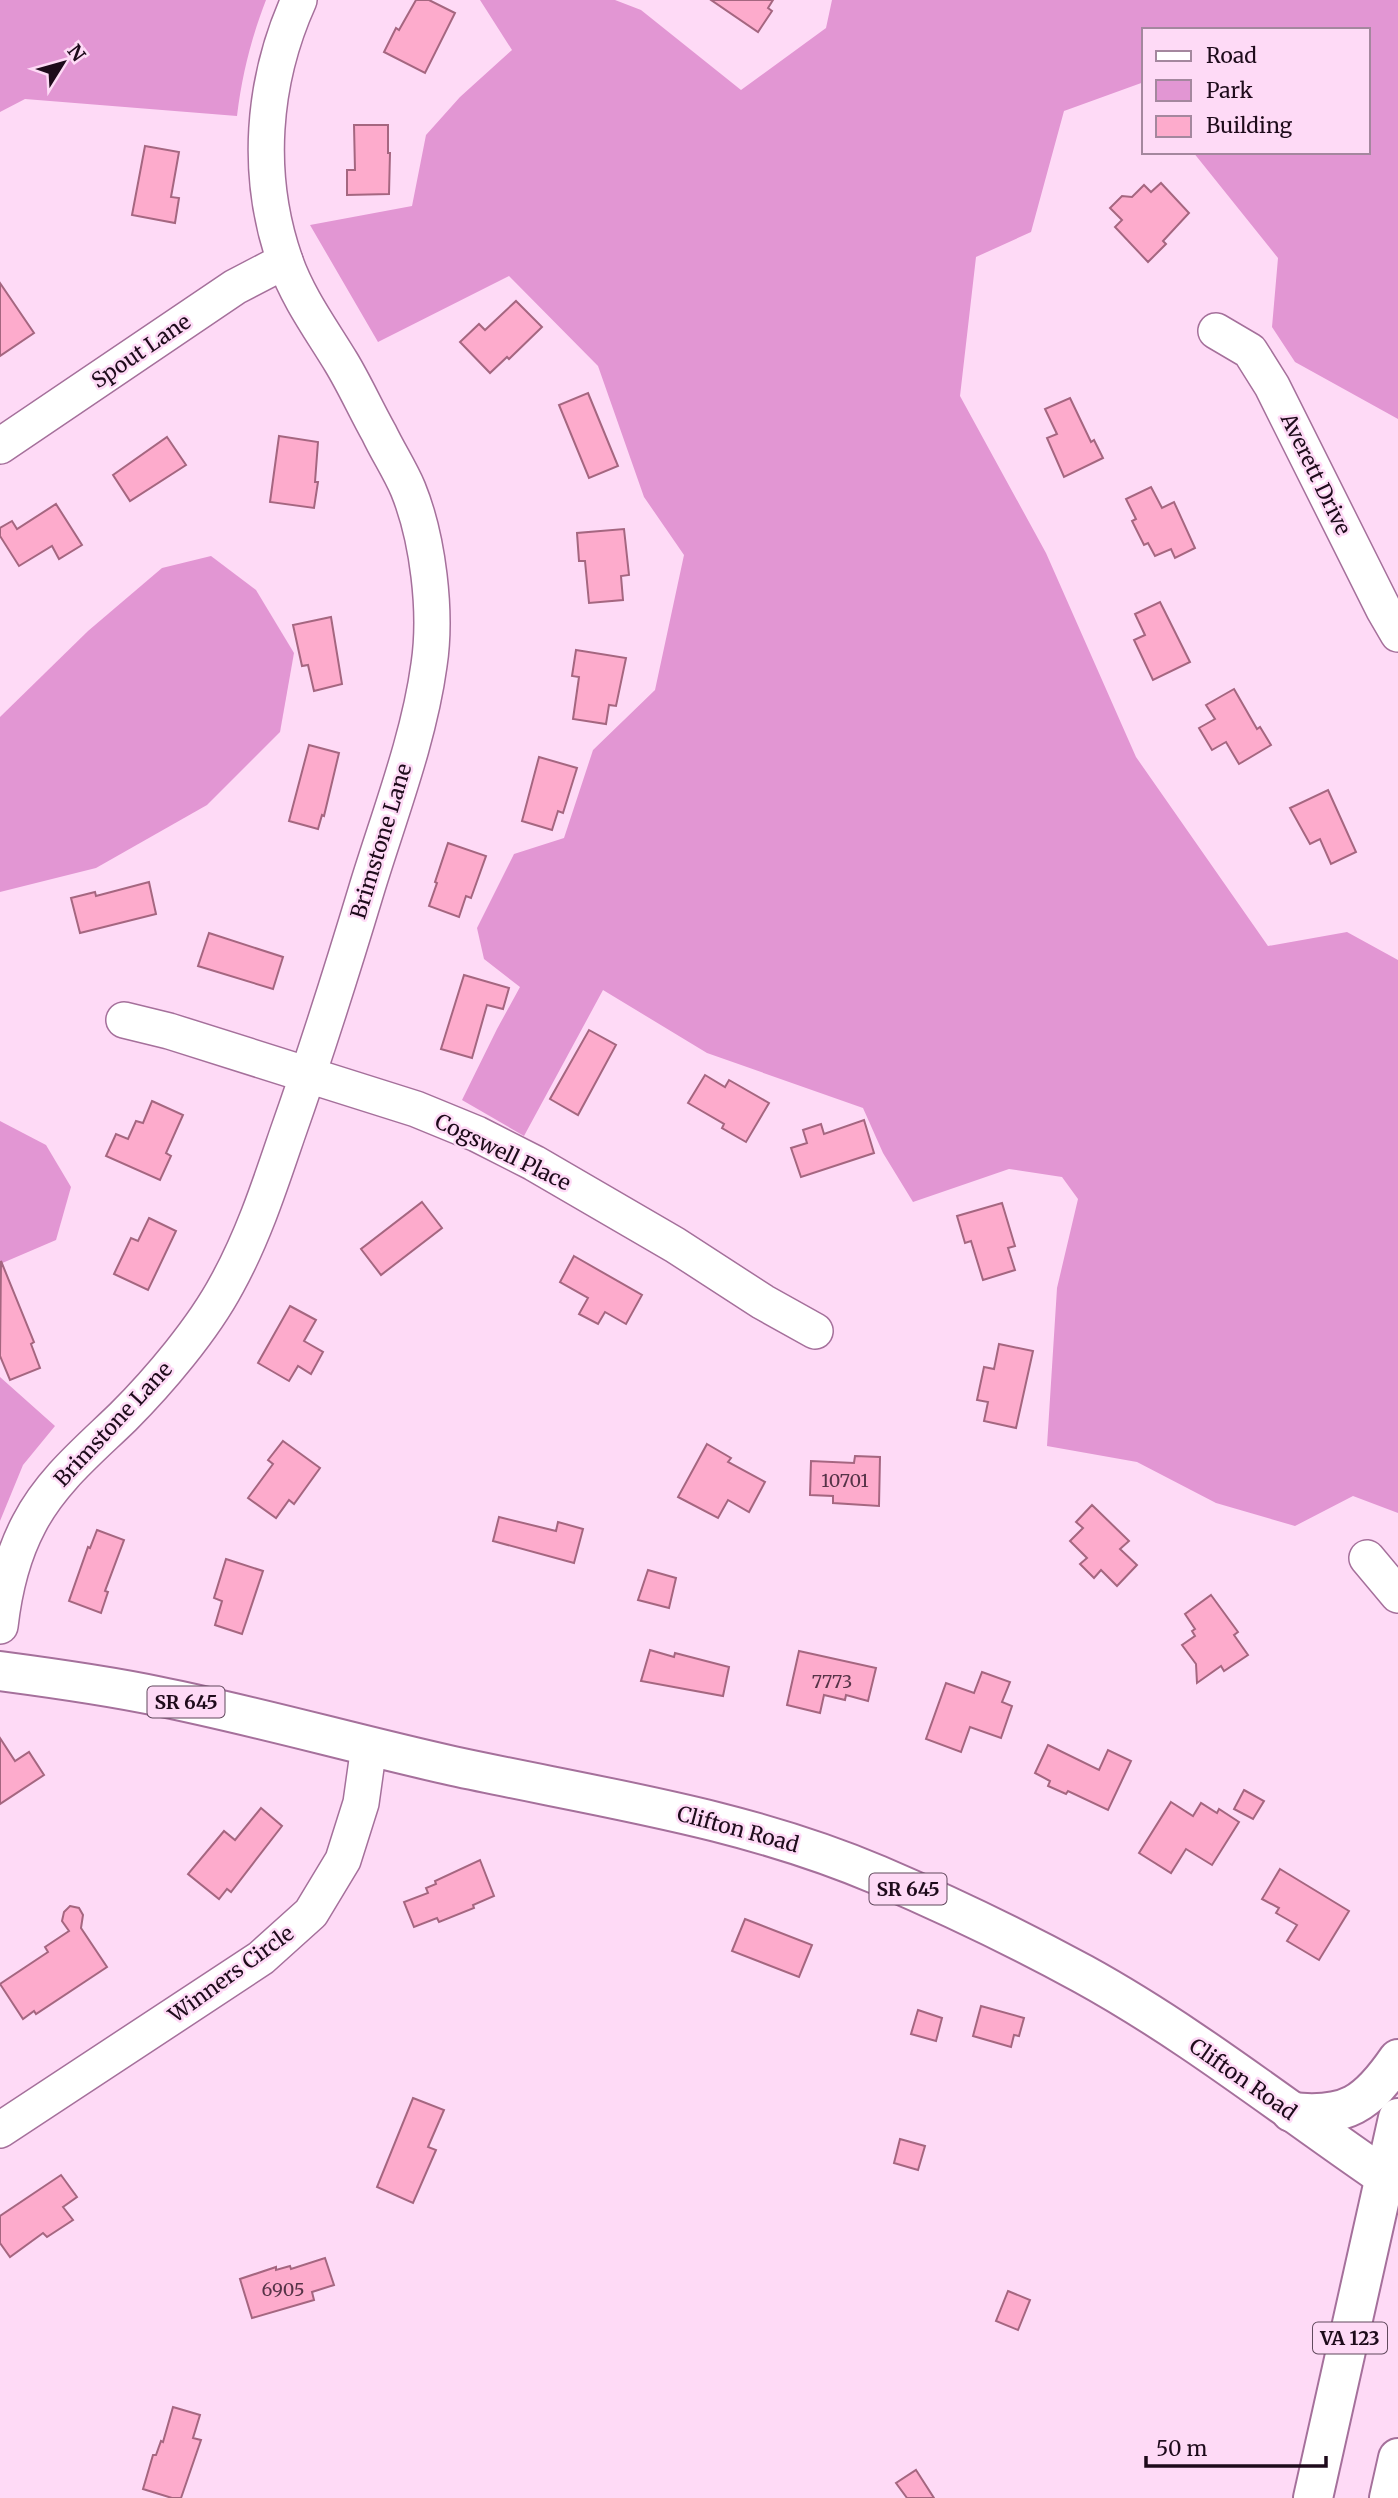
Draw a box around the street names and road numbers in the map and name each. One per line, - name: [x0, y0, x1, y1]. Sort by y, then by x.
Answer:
- street label: Spout Lane: [86, 308, 196, 394]
- street label: Averett Drive: [1274, 408, 1357, 539]
- street label: Brimstone Lane: [345, 760, 417, 922]
- street label: Cogswell Place: [431, 1107, 575, 1197]
- street label: Brimstone Lane: [48, 1356, 178, 1492]
- road number: SR 645: [148, 1686, 224, 1718]
- street label: Clifton Road: [674, 1800, 802, 1858]
- road number: SR 645: [870, 1873, 946, 1904]
- street label: Winners Circle: [162, 1920, 299, 2029]
- street label: Clifton Road: [1184, 2032, 1302, 2126]
- road number: VA 123: [1313, 2322, 1387, 2354]

